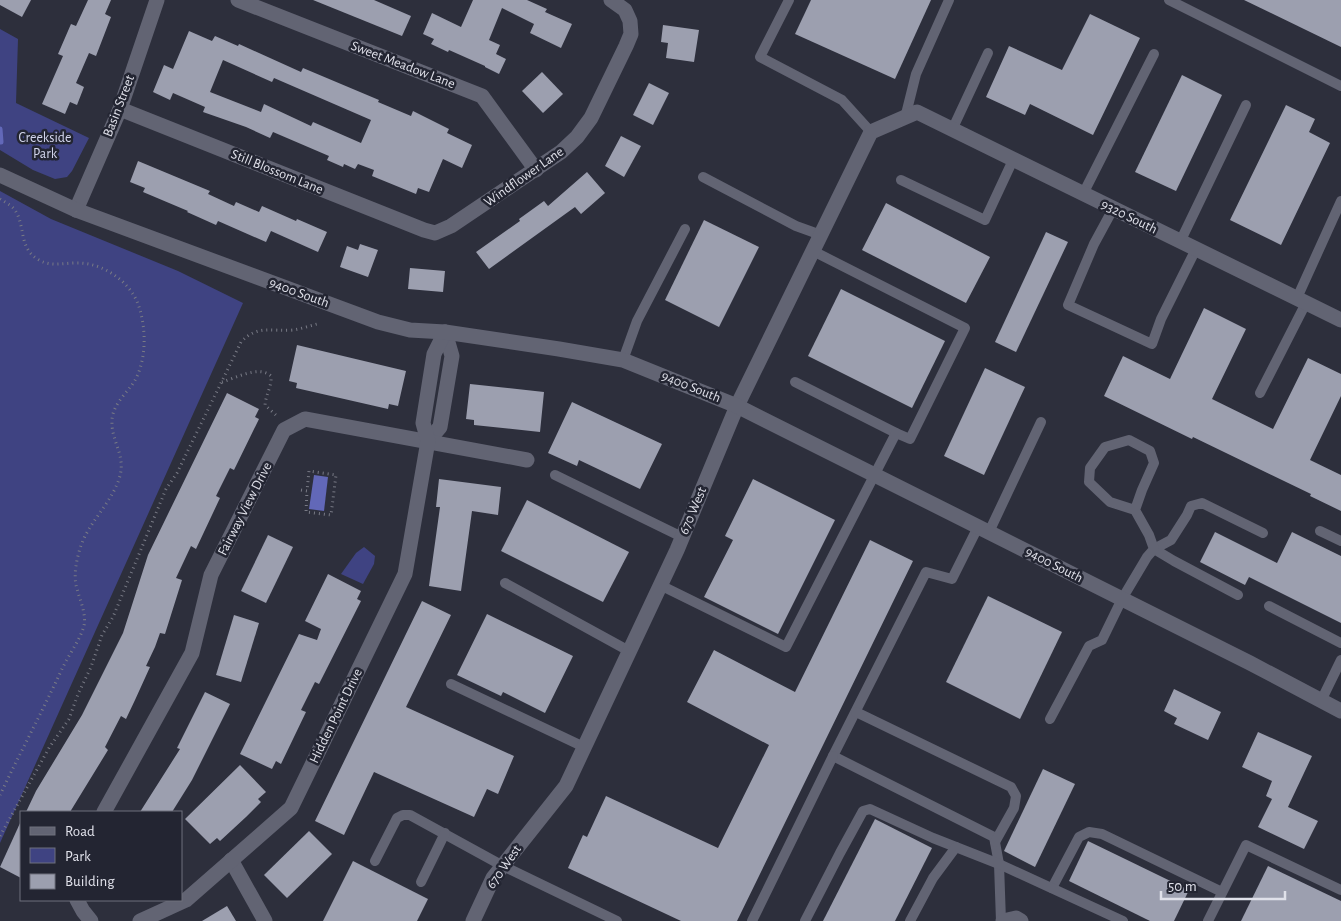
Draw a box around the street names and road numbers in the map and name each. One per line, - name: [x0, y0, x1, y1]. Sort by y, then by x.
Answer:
- street label: Sweet Meadow Lane: [349, 39, 457, 91]
- street label: Basin Street: [101, 73, 137, 139]
- street label: Windflower Lane: [482, 144, 566, 210]
- street label: Still Blossom Lane: [229, 147, 325, 197]
- street label: 9320 South: [1099, 197, 1159, 237]
- street label: 9400 South: [267, 276, 331, 310]
- street label: 9400 South: [659, 369, 723, 405]
- street label: Fairway View Drive: [215, 460, 275, 558]
- street label: 670 West: [677, 485, 709, 537]
- street label: 9400 South: [1023, 545, 1085, 585]
- street label: Hidden Point Drive: [307, 666, 365, 766]
- street label: 670 West: [484, 842, 524, 892]

